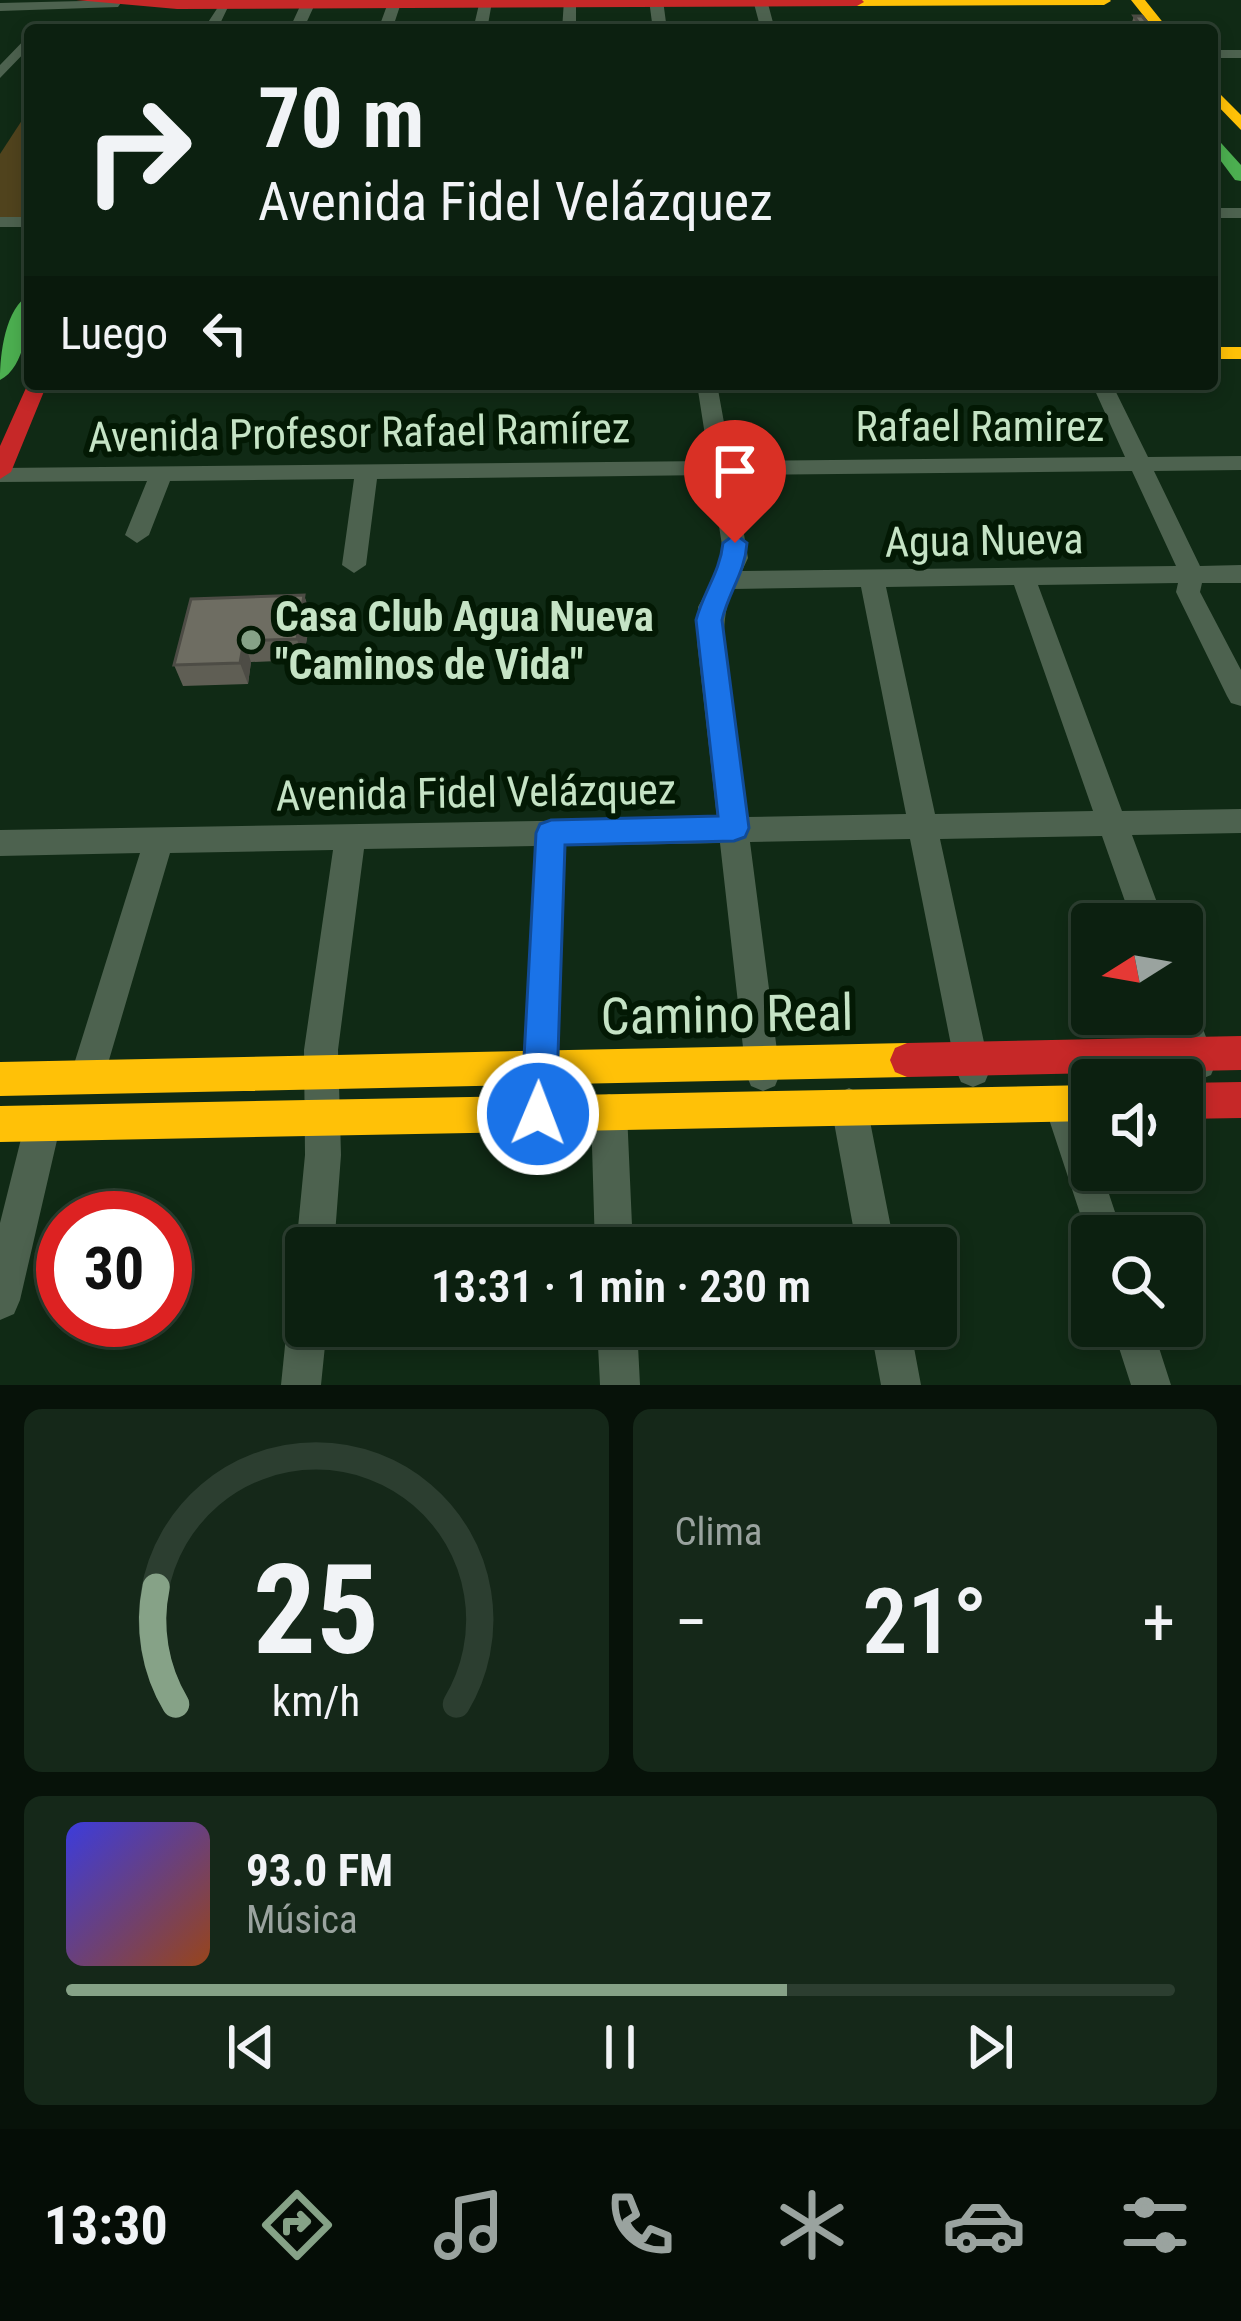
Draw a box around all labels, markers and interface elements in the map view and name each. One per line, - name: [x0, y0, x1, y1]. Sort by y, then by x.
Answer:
- text: 70 m: [258, 69, 425, 168]
- icon: right: [60, 72, 216, 228]
- text: Avenida Fidel Velázquez: [258, 170, 773, 233]
- icon: left: [192, 300, 258, 366]
- text: Luego: [60, 307, 168, 360]
- street label: Rafael Ramirez: [856, 402, 1105, 451]
- street label: Avenida Profesor Rafael Ramírez: [87, 403, 631, 462]
- pin: [684, 420, 786, 543]
- icon: arrive: [702, 438, 768, 504]
- street label: Agua Nueva: [884, 514, 1084, 567]
- place label: Casa Club Agua Nueva "Caminos de Vida": [275, 592, 654, 689]
- marker: Casa Club Agua Nueva "Caminos de Vida": [238, 627, 264, 653]
- street label: Avenida Fidel Velázquez: [275, 765, 677, 820]
- north arrow: [1071, 903, 1203, 1035]
- map controls: [1071, 903, 1203, 1347]
- street label: Camino Real: [600, 983, 854, 1046]
- position arrow: [475, 1051, 601, 1177]
- button: sound: [1071, 1059, 1203, 1191]
- speed limit sign: 30: [36, 1191, 192, 1347]
- button: search: [1071, 1215, 1203, 1347]
- text: 13:31 · 1 min · 230 m: [431, 1260, 811, 1313]
- text: Clima: [675, 1509, 763, 1555]
- text: 25: [253, 1537, 379, 1683]
- text: 21°: [862, 1570, 987, 1675]
- text: −: [675, 1584, 708, 1661]
- text: +: [1142, 1584, 1175, 1661]
- text: km/h: [272, 1675, 360, 1725]
- text: 93.0 FM: [246, 1844, 393, 1897]
- text: Música: [246, 1897, 358, 1943]
- icon: previous: [218, 2014, 284, 2080]
- icon: pause: [587, 2014, 653, 2080]
- icon: next: [957, 2014, 1023, 2080]
- icon: directions: [255, 2183, 339, 2267]
- icon: music: [427, 2183, 511, 2267]
- icon: phone: [598, 2183, 682, 2267]
- icon: climate: [770, 2183, 854, 2267]
- icon: car: [942, 2183, 1026, 2267]
- icon: filters: [1113, 2183, 1197, 2267]
- text: 13:30: [44, 2194, 168, 2257]

